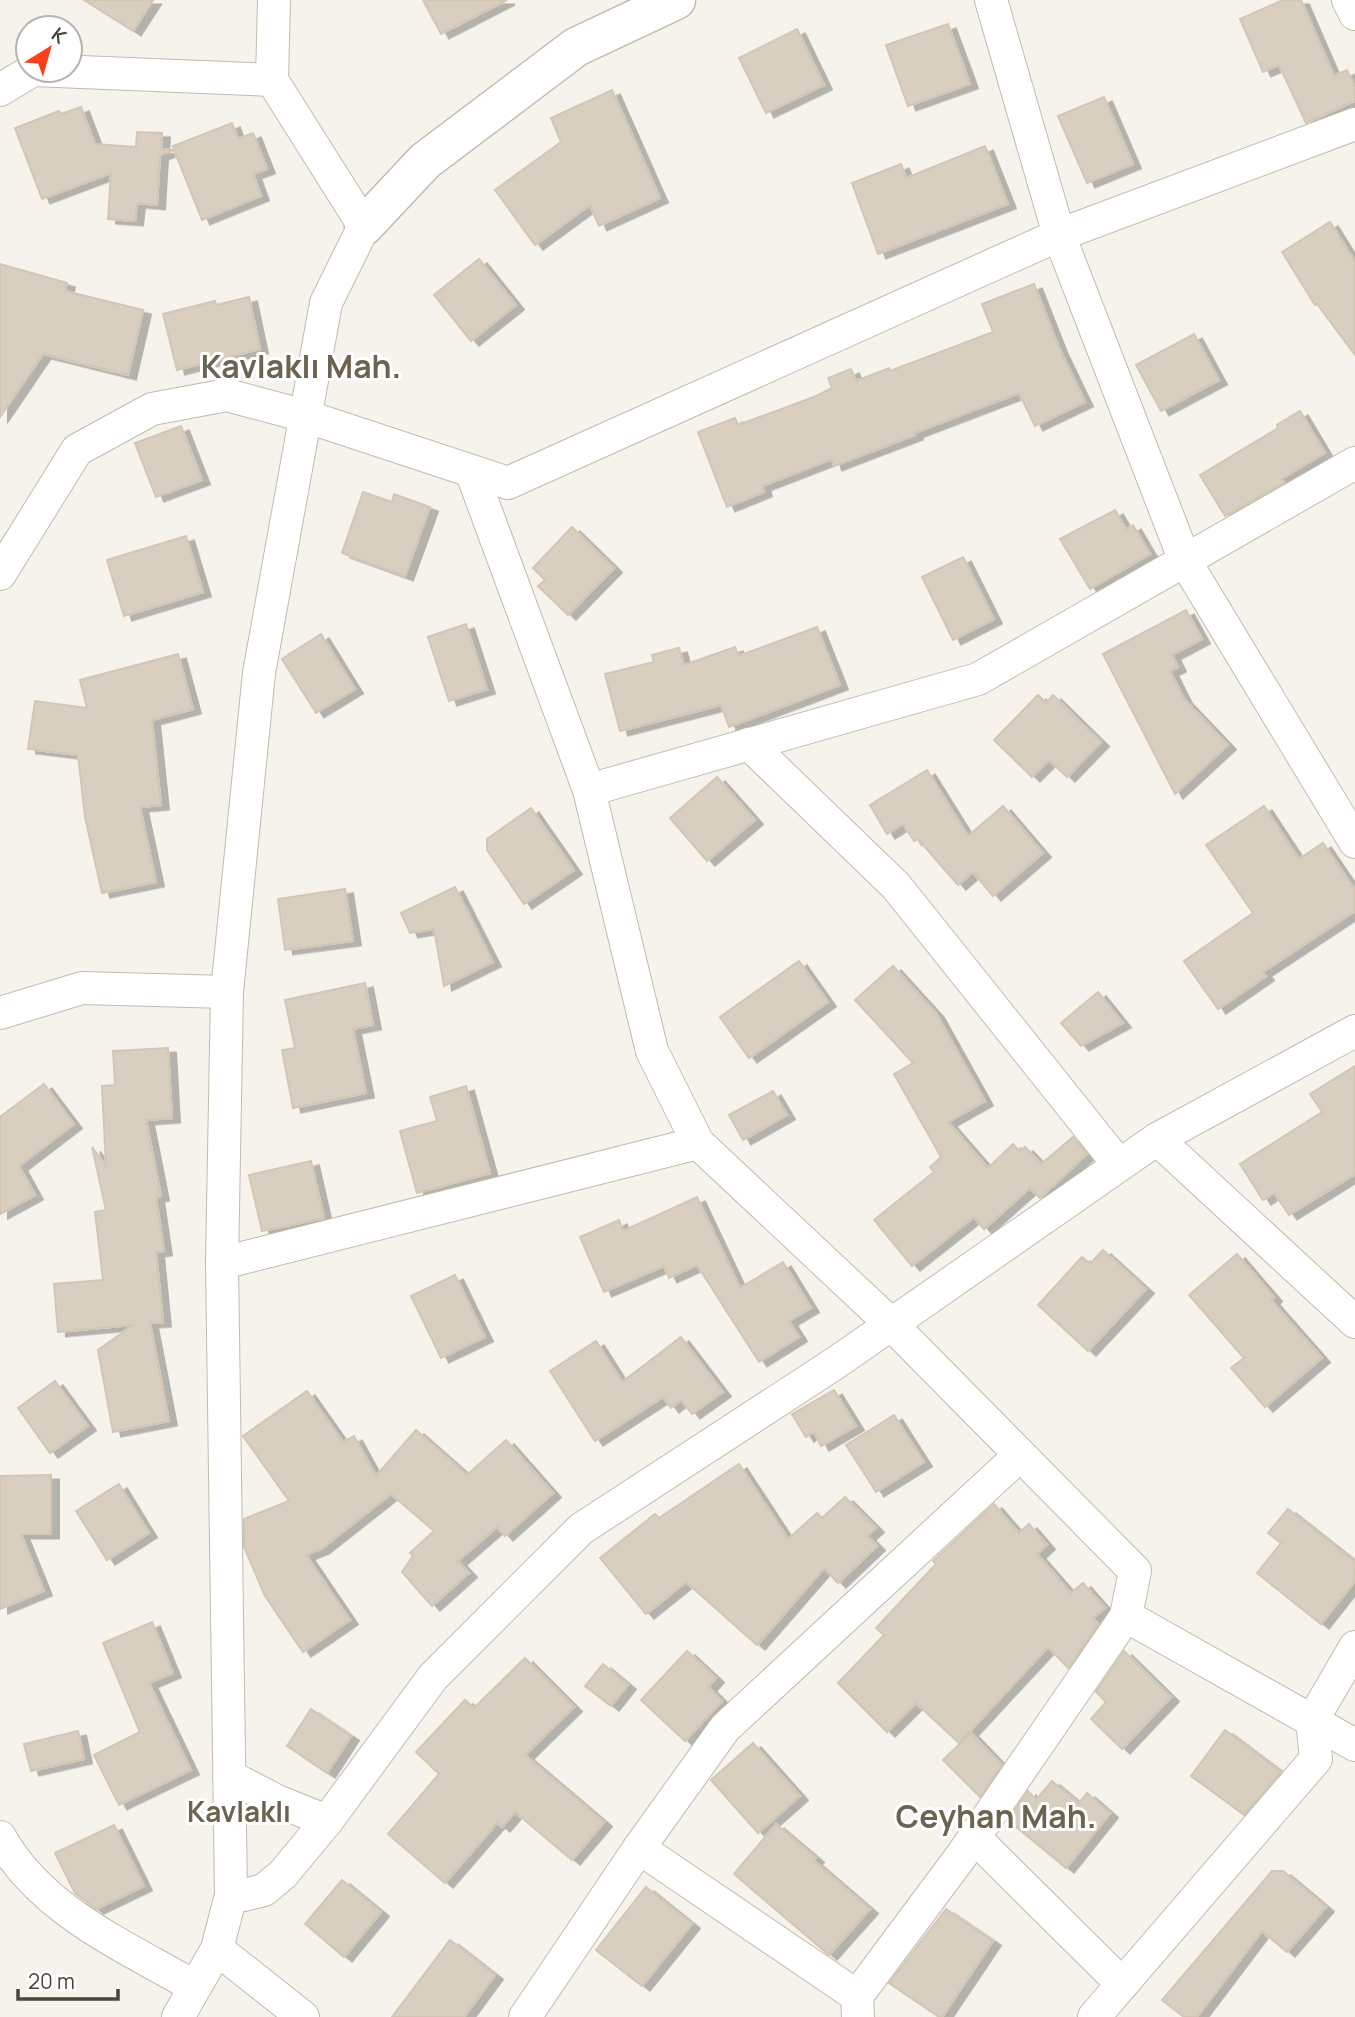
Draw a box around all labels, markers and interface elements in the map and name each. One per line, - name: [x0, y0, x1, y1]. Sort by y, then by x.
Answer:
- north arrow: [14, 14, 84, 84]
- text: K: [46, 21, 73, 50]
- district label: Kavlaklı Mah.: [201, 344, 401, 388]
- district label: Kavlaklı: [187, 1792, 291, 1830]
- district label: Ceyhan Mah.: [896, 1794, 1096, 1838]
- scale bar: [18, 1958, 117, 2002]
- text: 20 m: [28, 1967, 75, 1995]

